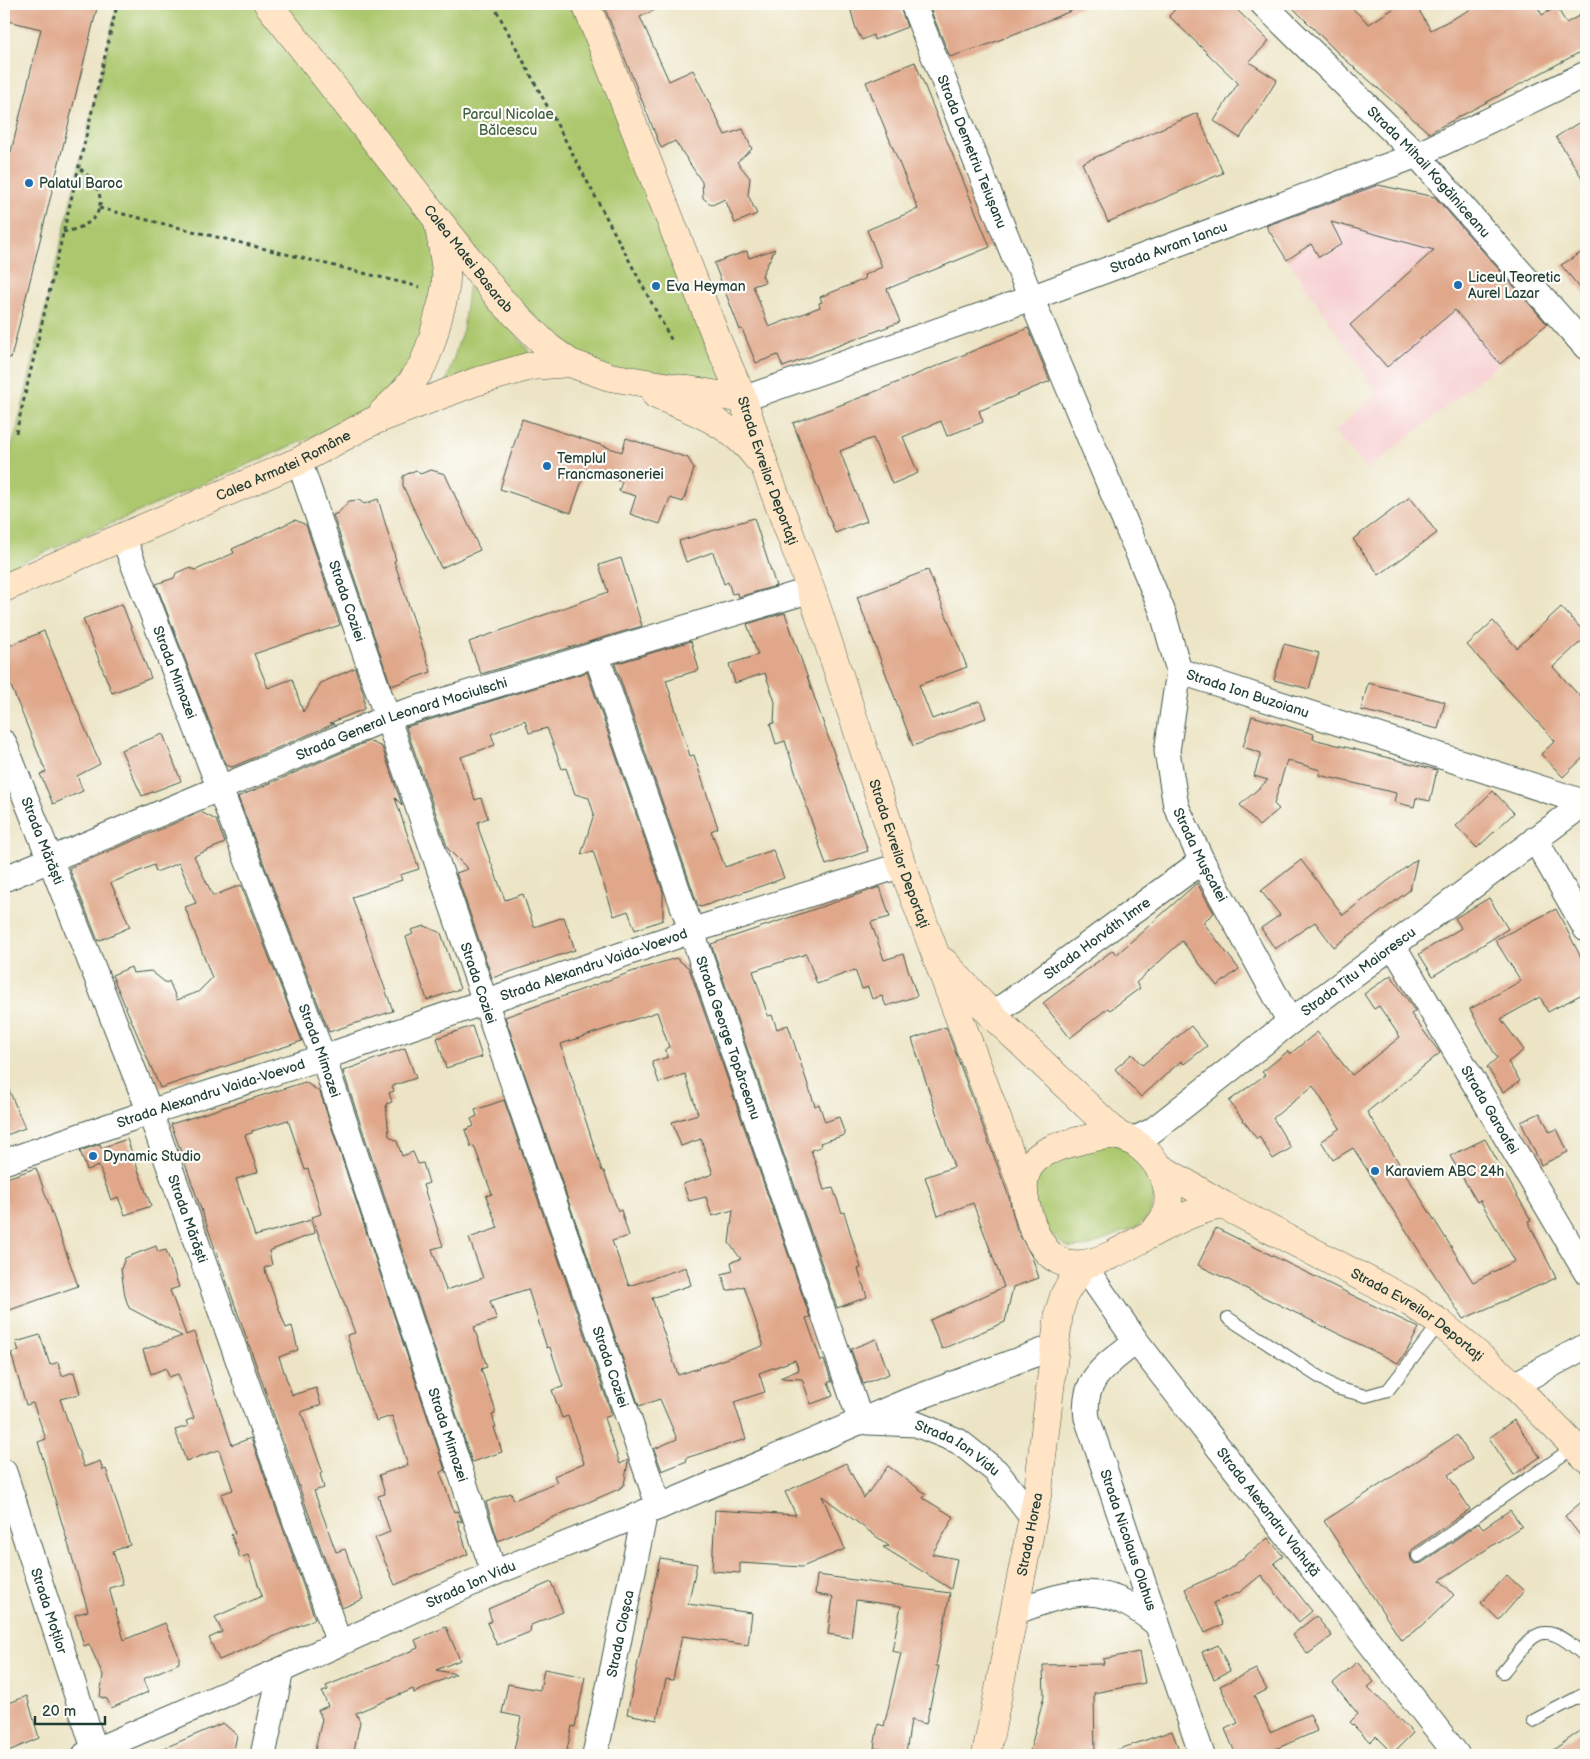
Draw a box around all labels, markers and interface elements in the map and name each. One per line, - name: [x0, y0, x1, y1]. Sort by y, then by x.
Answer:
- street label: Strada Demetriu Teiușanu: [934, 72, 1011, 231]
- street label: Strada Mihail Kogălniceanu: [1364, 103, 1494, 241]
- park label: Parcul Nicolae Bălcescu: [462, 106, 554, 139]
- place label: Palatul Baroc: [39, 175, 123, 192]
- marker: Palatul Baroc: [23, 177, 35, 189]
- street label: Calea Matei Basarab: [420, 201, 517, 316]
- street label: Strada Avram Iancu: [1108, 218, 1230, 276]
- place label: Liceul Teoretic Aurel Lazar: [1468, 269, 1561, 302]
- place label: Eva Heyman: [666, 278, 746, 295]
- marker: Liceul Teoretic Aurel Lazar: [1452, 279, 1464, 291]
- marker: Eva Heyman: [650, 280, 662, 292]
- street label: Strada Evreilor Deportaţi: [734, 394, 802, 547]
- street label: Calea Armatei Române: [213, 426, 353, 504]
- place label: Templul Francmasoneriei: [557, 450, 664, 483]
- marker: Templul Francmasoneriei: [541, 460, 553, 472]
- street label: Strada Coziei: [325, 558, 369, 644]
- street label: Strada Mimozei: [150, 623, 201, 721]
- street label: Strada Ion Buzoianu: [1184, 666, 1311, 721]
- street label: Strada General Leonard Mociulschi: [293, 673, 509, 764]
- street label: Strada Evreilor Deportaţi: [866, 777, 933, 930]
- street label: Strada Mărăști: [18, 794, 68, 887]
- street label: Strada Mușcatei: [1170, 805, 1231, 905]
- street label: Strada Horváth Imre: [1040, 893, 1153, 983]
- street label: Strada Titu Maiorescu: [1298, 923, 1419, 1019]
- street label: Strada Alexandru Vaida-Voevod: [498, 924, 690, 1004]
- street label: Strada Coziei: [457, 940, 500, 1026]
- street label: Strada George Topârceanu: [692, 954, 764, 1122]
- street label: Strada Mimozei: [295, 1001, 344, 1099]
- street label: Strada Alexandru Vaida-Voevod: [114, 1055, 307, 1131]
- street label: Strada Garoafei: [1457, 1062, 1523, 1157]
- place label: Dynamic Studio: [103, 1148, 201, 1165]
- marker: Dynamic Studio: [87, 1150, 99, 1162]
- place label: Karaviem ABC 24h: [1385, 1163, 1505, 1180]
- marker: Karaviem ABC 24h: [1369, 1165, 1381, 1177]
- street label: Strada Mărăști: [164, 1172, 211, 1265]
- street label: Strada Evreilor Deportaţi: [1348, 1264, 1487, 1365]
- street label: Strada Coziei: [589, 1324, 633, 1410]
- street label: Strada Mimozei: [425, 1385, 472, 1484]
- street label: Strada Ion Vidu: [912, 1416, 1003, 1479]
- street label: Strada Alexandru Vlahuță: [1213, 1444, 1324, 1580]
- street label: Strada Nicolaus Olahus: [1097, 1467, 1161, 1613]
- street label: Strada Horea: [1013, 1491, 1046, 1577]
- street label: Strada Ion Vidu: [423, 1557, 518, 1611]
- street label: Strada Moților: [27, 1566, 71, 1657]
- street label: Strada Cloșca: [603, 1588, 637, 1679]
- scale bar: [35, 1694, 105, 1726]
- text: 20 m: [42, 1702, 76, 1721]

